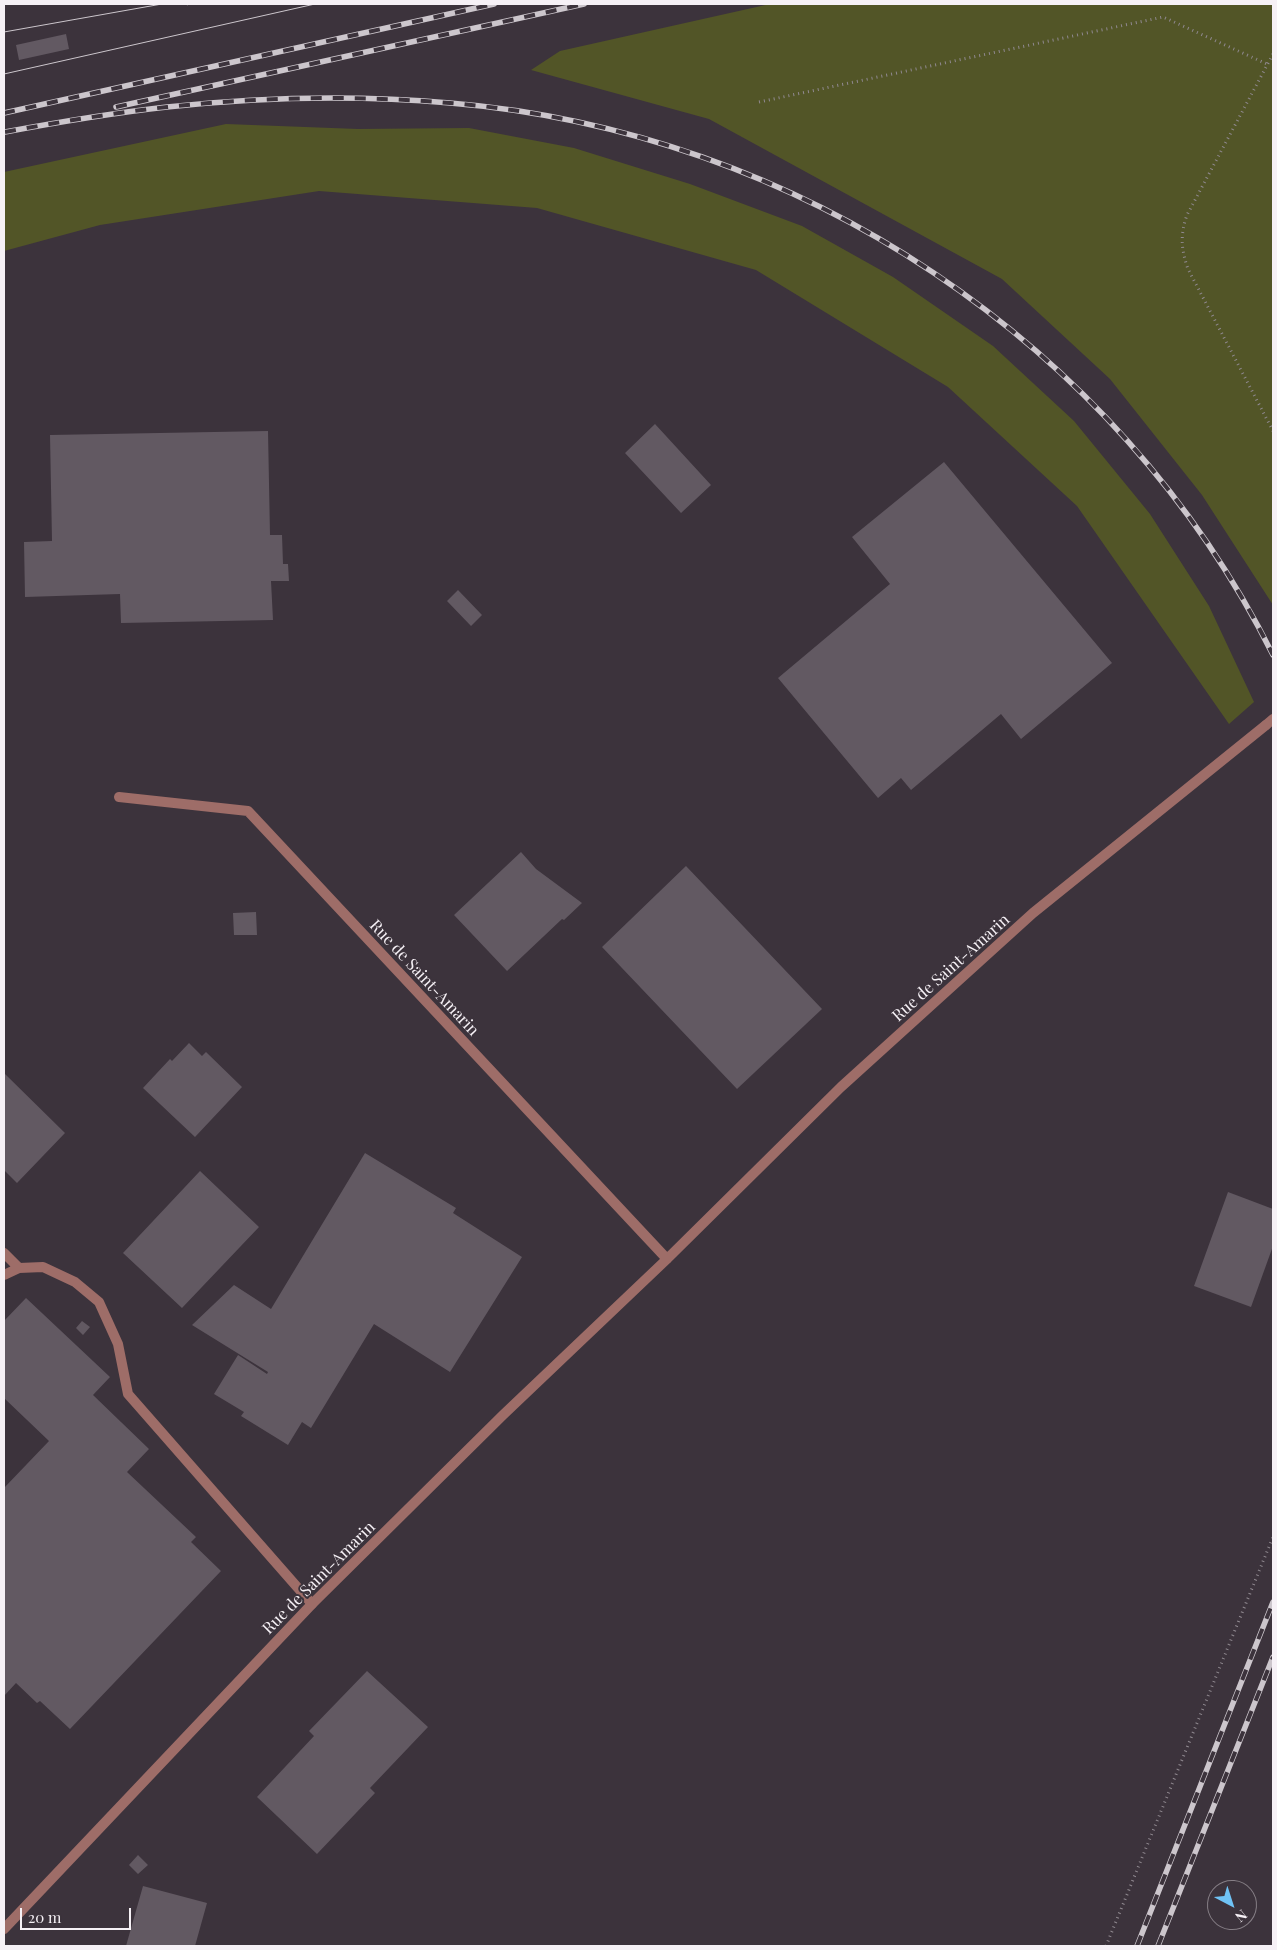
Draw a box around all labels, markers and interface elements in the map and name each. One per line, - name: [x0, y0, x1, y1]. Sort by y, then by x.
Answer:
- street label: Rue de Saint-Amarin: [888, 910, 1014, 1026]
- street label: Rue de Saint-Amarin: [365, 916, 483, 1040]
- street label: Rue de Saint-Amarin: [259, 1518, 379, 1638]
- north arrow: [1207, 1880, 1257, 1930]
- scale bar: [22, 1898, 134, 1930]
- text: N: [1231, 1906, 1251, 1927]
- text: 20 m: [28, 1907, 61, 1927]

